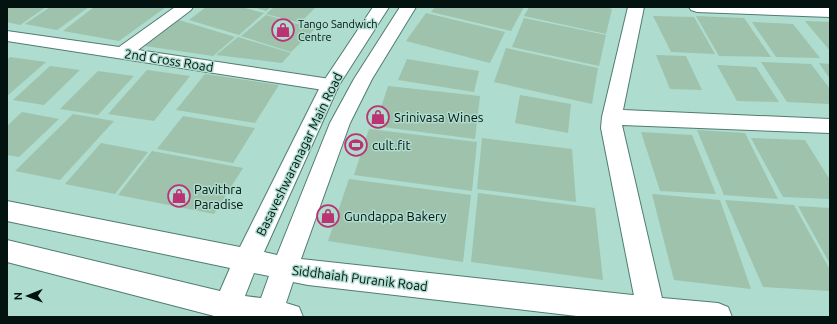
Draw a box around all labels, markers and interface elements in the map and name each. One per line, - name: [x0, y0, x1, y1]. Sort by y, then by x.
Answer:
- shop icon: Tango Sandwich Centre: [270, 17, 296, 43]
- place label: Tango Sandwich Centre: [298, 18, 378, 43]
- street label: 2nd Cross Road: [123, 46, 215, 74]
- street label: Basaveshwaranagar Main Road: [253, 70, 345, 238]
- shop icon: Srinivasa Wines: [365, 104, 391, 130]
- place label: Srinivasa Wines: [394, 110, 484, 124]
- sports icon: cult.fit: [343, 132, 369, 158]
- place label: cult.fit: [372, 138, 411, 152]
- place label: Pavithra Paradise: [194, 182, 244, 211]
- shop icon: Pavithra Paradise: [166, 183, 192, 209]
- shop icon: Gundappa Bakery: [315, 203, 341, 229]
- place label: Gundappa Bakery: [344, 209, 447, 223]
- street label: Siddhaiah Puranik Road: [291, 263, 429, 293]
- north arrow: [8, 276, 48, 316]
- text: N: [12, 292, 24, 300]

